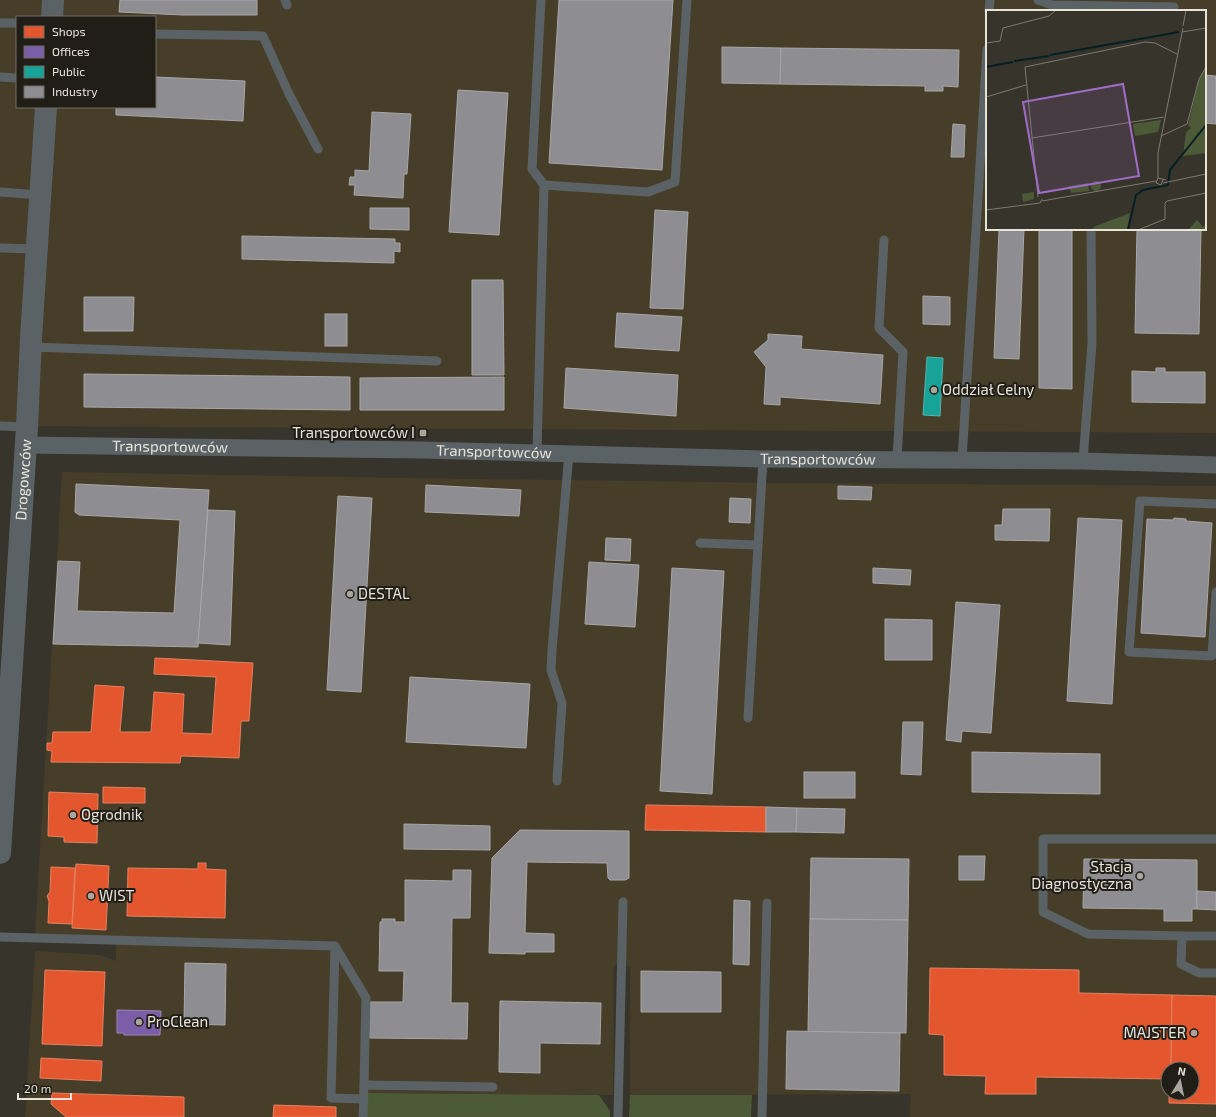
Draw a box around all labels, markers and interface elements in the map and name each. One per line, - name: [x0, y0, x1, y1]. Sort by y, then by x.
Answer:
- inset map: [986, 10, 1206, 230]
- legend: [16, 16, 156, 108]
- text: Shops: [52, 24, 86, 38]
- text: Offices: [52, 44, 89, 58]
- text: Public: [52, 64, 85, 78]
- text: Industry: [52, 84, 98, 98]
- place label: Oddział Celny: [942, 380, 1034, 398]
- marker: Oddział Celny: [929, 385, 939, 395]
- place label: Transportowców I: [292, 423, 415, 441]
- marker: Transportowców I: [418, 428, 428, 438]
- street label: Transportowców: [112, 436, 228, 456]
- street label: Drogowców: [11, 438, 34, 521]
- street label: Transportowców: [436, 440, 552, 461]
- street label: Transportowców: [760, 449, 876, 468]
- place label: DESTAL: [358, 584, 410, 602]
- marker: DESTAL: [345, 589, 355, 599]
- place label: Ogrodnik: [81, 805, 143, 823]
- marker: Ogrodnik: [68, 810, 78, 820]
- place label: Stacja Diagnostyczna: [1031, 857, 1132, 892]
- marker: Stacja Diagnostyczna: [1135, 871, 1145, 881]
- place label: WIST: [99, 886, 135, 904]
- marker: WIST: [86, 891, 96, 901]
- place label: ProClean: [147, 1012, 208, 1030]
- marker: ProClean: [134, 1017, 144, 1027]
- place label: MAJSTER: [1124, 1023, 1186, 1041]
- marker: MAJSTER: [1189, 1028, 1199, 1038]
- north arrow: [1160, 1061, 1200, 1101]
- text: N: [1177, 1064, 1187, 1078]
- scale bar: [18, 1075, 71, 1101]
- text: 20 m: [24, 1081, 51, 1095]

